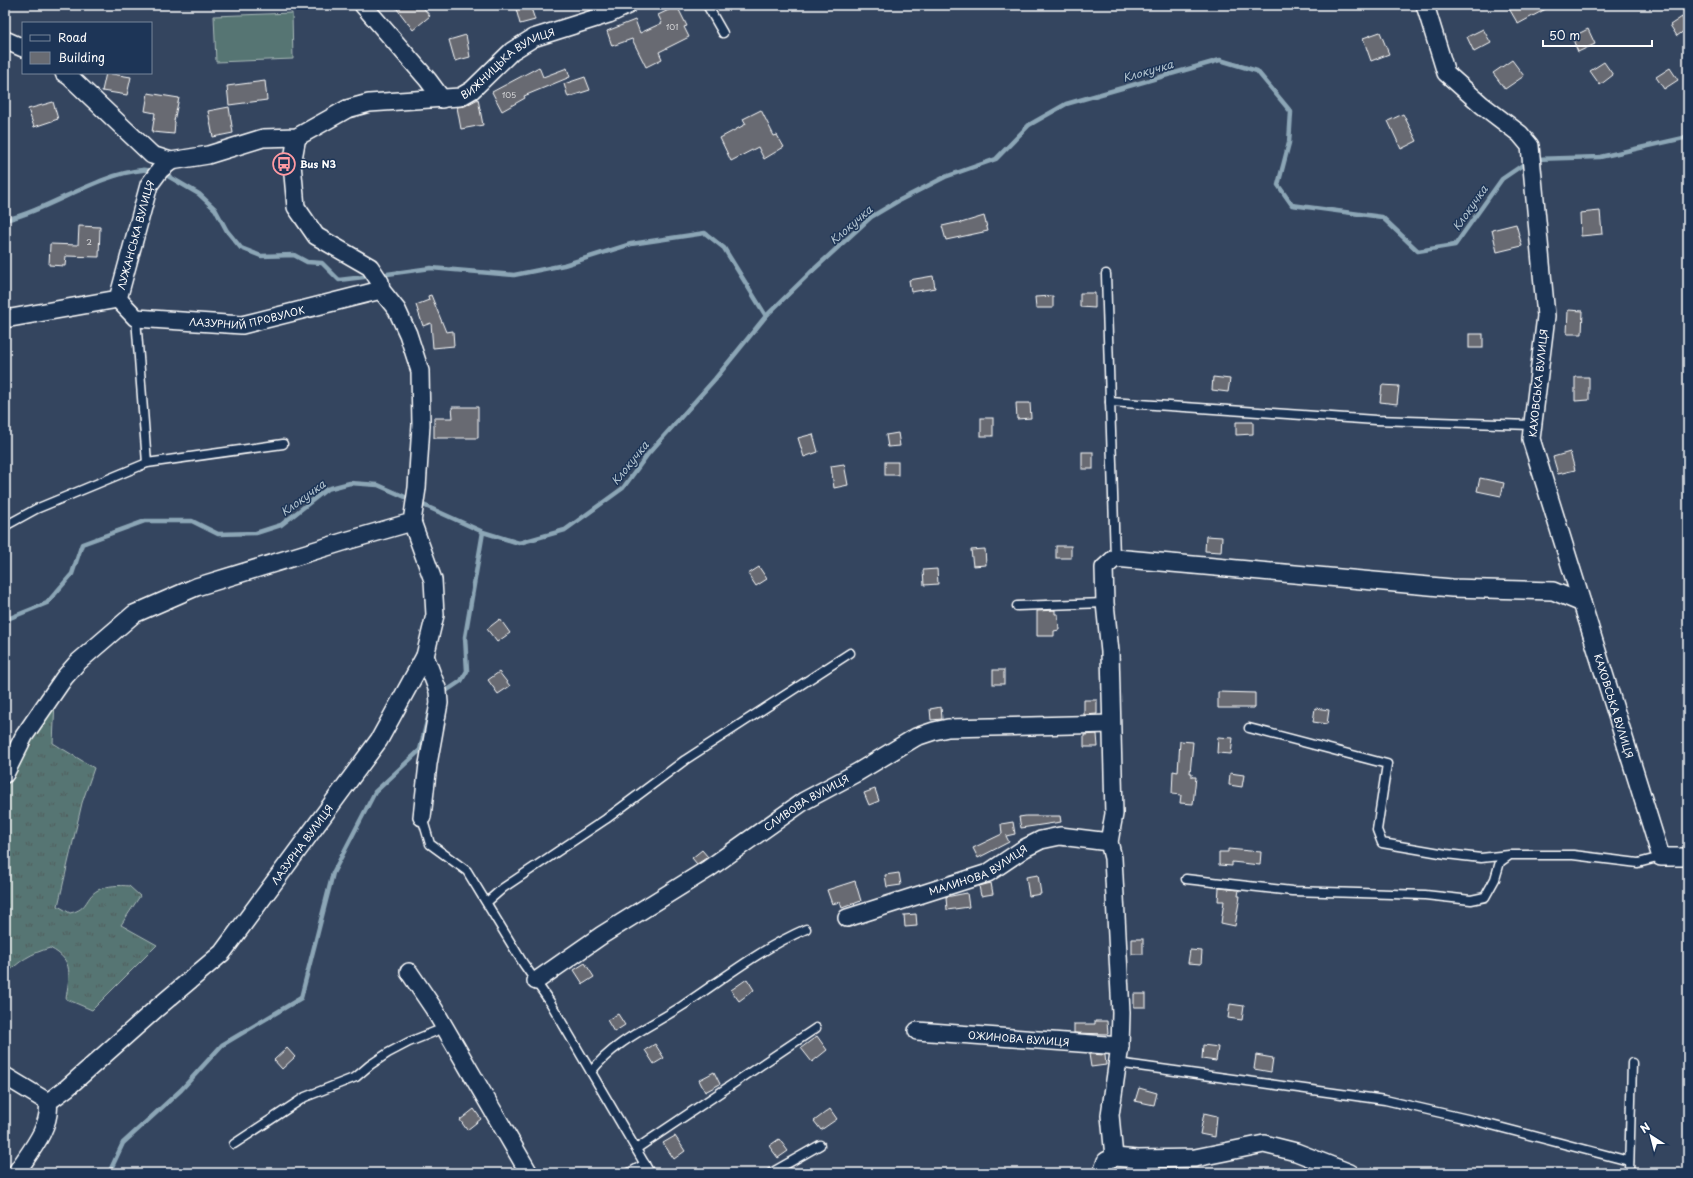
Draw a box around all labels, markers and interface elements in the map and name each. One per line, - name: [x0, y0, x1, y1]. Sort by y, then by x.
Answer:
- house number: 101: [666, 21, 678, 33]
- legend: [22, 22, 152, 74]
- scale bar: [1543, 22, 1652, 48]
- street label: ВИЖНИЦЬКА ВУЛИЦЯ: [458, 24, 557, 102]
- text: 50 m: [1549, 26, 1580, 44]
- text: Road: [58, 28, 87, 46]
- text: Building: [58, 48, 105, 66]
- water label: Клокучка: [1121, 55, 1176, 86]
- house number: 105: [502, 89, 516, 101]
- bus stop icon: Bus N3: [271, 151, 297, 177]
- place label: Bus N3: [300, 156, 336, 171]
- street label: ЛУЖАНСЬКА ВУЛИЦЯ: [113, 177, 157, 291]
- water label: Клокучка: [1448, 181, 1492, 234]
- water label: Клокучка: [826, 201, 877, 248]
- house number: 2: [86, 236, 92, 248]
- street label: ЛАЗУРНИЙ ПРОВУЛОК: [189, 301, 306, 333]
- street label: КАХОВСЬКА ВУЛИЦЯ: [1524, 328, 1551, 438]
- water label: Клокучка: [607, 436, 653, 488]
- water label: Клокучка: [277, 475, 330, 520]
- street label: КАХОВСЬКА ВУЛИЦЯ: [1591, 652, 1638, 760]
- street label: СЛИВОВА ВУЛИЦЯ: [760, 770, 851, 834]
- street label: ЛАЗУРНА ВУЛИЦЯ: [267, 801, 336, 887]
- street label: МАЛИНОВА ВУЛИЦЯ: [927, 841, 1030, 898]
- street label: ОЖИНОВА ВУЛИЦЯ: [968, 1027, 1070, 1049]
- north arrow: [1631, 1116, 1671, 1156]
- text: N: [1636, 1118, 1654, 1137]

